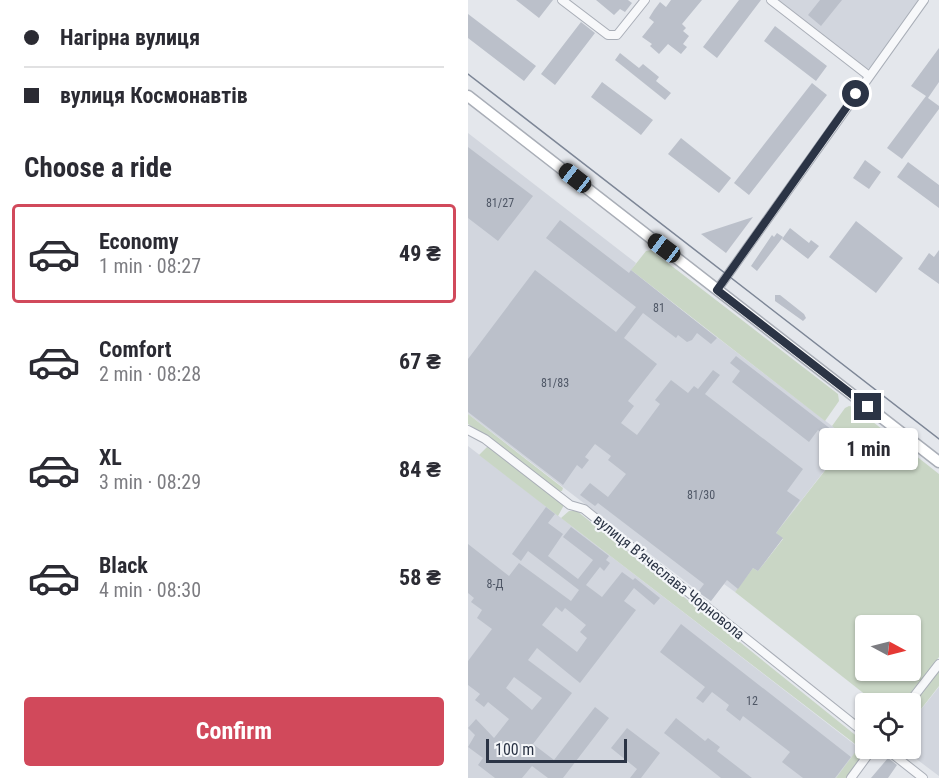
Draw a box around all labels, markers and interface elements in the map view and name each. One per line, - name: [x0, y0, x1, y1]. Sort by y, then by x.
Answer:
- text: Нагірна вулиця: [60, 25, 200, 50]
- route start: [842, 80, 869, 107]
- text: вулиця Космонавтів: [60, 83, 248, 108]
- text: Choose a ride: [24, 152, 172, 184]
- car: [555, 160, 595, 196]
- house number: 81/27: [486, 196, 514, 210]
- icon: car: [27, 227, 81, 281]
- text: Economy: [99, 229, 179, 254]
- car: [644, 230, 684, 266]
- text: 49 ₴: [399, 241, 441, 266]
- text: 1 min · 08:27: [99, 254, 201, 278]
- house number: 81: [653, 301, 665, 315]
- icon: car: [27, 335, 81, 389]
- text: Comfort: [99, 337, 172, 362]
- text: 67 ₴: [399, 349, 441, 374]
- text: 2 min · 08:28: [99, 362, 201, 386]
- house number: 81/83: [541, 376, 569, 390]
- route end: [854, 393, 881, 420]
- callout: 1 min: [818, 428, 918, 470]
- text: 1 min: [846, 437, 891, 461]
- icon: car: [27, 443, 81, 497]
- text: XL: [99, 445, 122, 470]
- text: 84 ₴: [399, 457, 441, 482]
- text: 3 min · 08:29: [99, 470, 201, 494]
- house number: 81/30: [687, 488, 715, 502]
- street label: вулиця Вʼячеслава Чорновола: [590, 511, 748, 643]
- icon: car: [27, 551, 81, 605]
- text: Black: [99, 553, 148, 578]
- text: 58 ₴: [399, 565, 441, 590]
- house number: 8-Д: [487, 577, 503, 591]
- text: 4 min · 08:30: [99, 578, 201, 602]
- north arrow: [855, 615, 921, 681]
- map controls: [855, 615, 921, 759]
- button: locate: [855, 693, 921, 759]
- house number: 12: [746, 694, 758, 708]
- button: Confirm: [24, 697, 444, 766]
- scale bar: [486, 736, 627, 764]
- text: 100 m: [495, 740, 534, 759]

